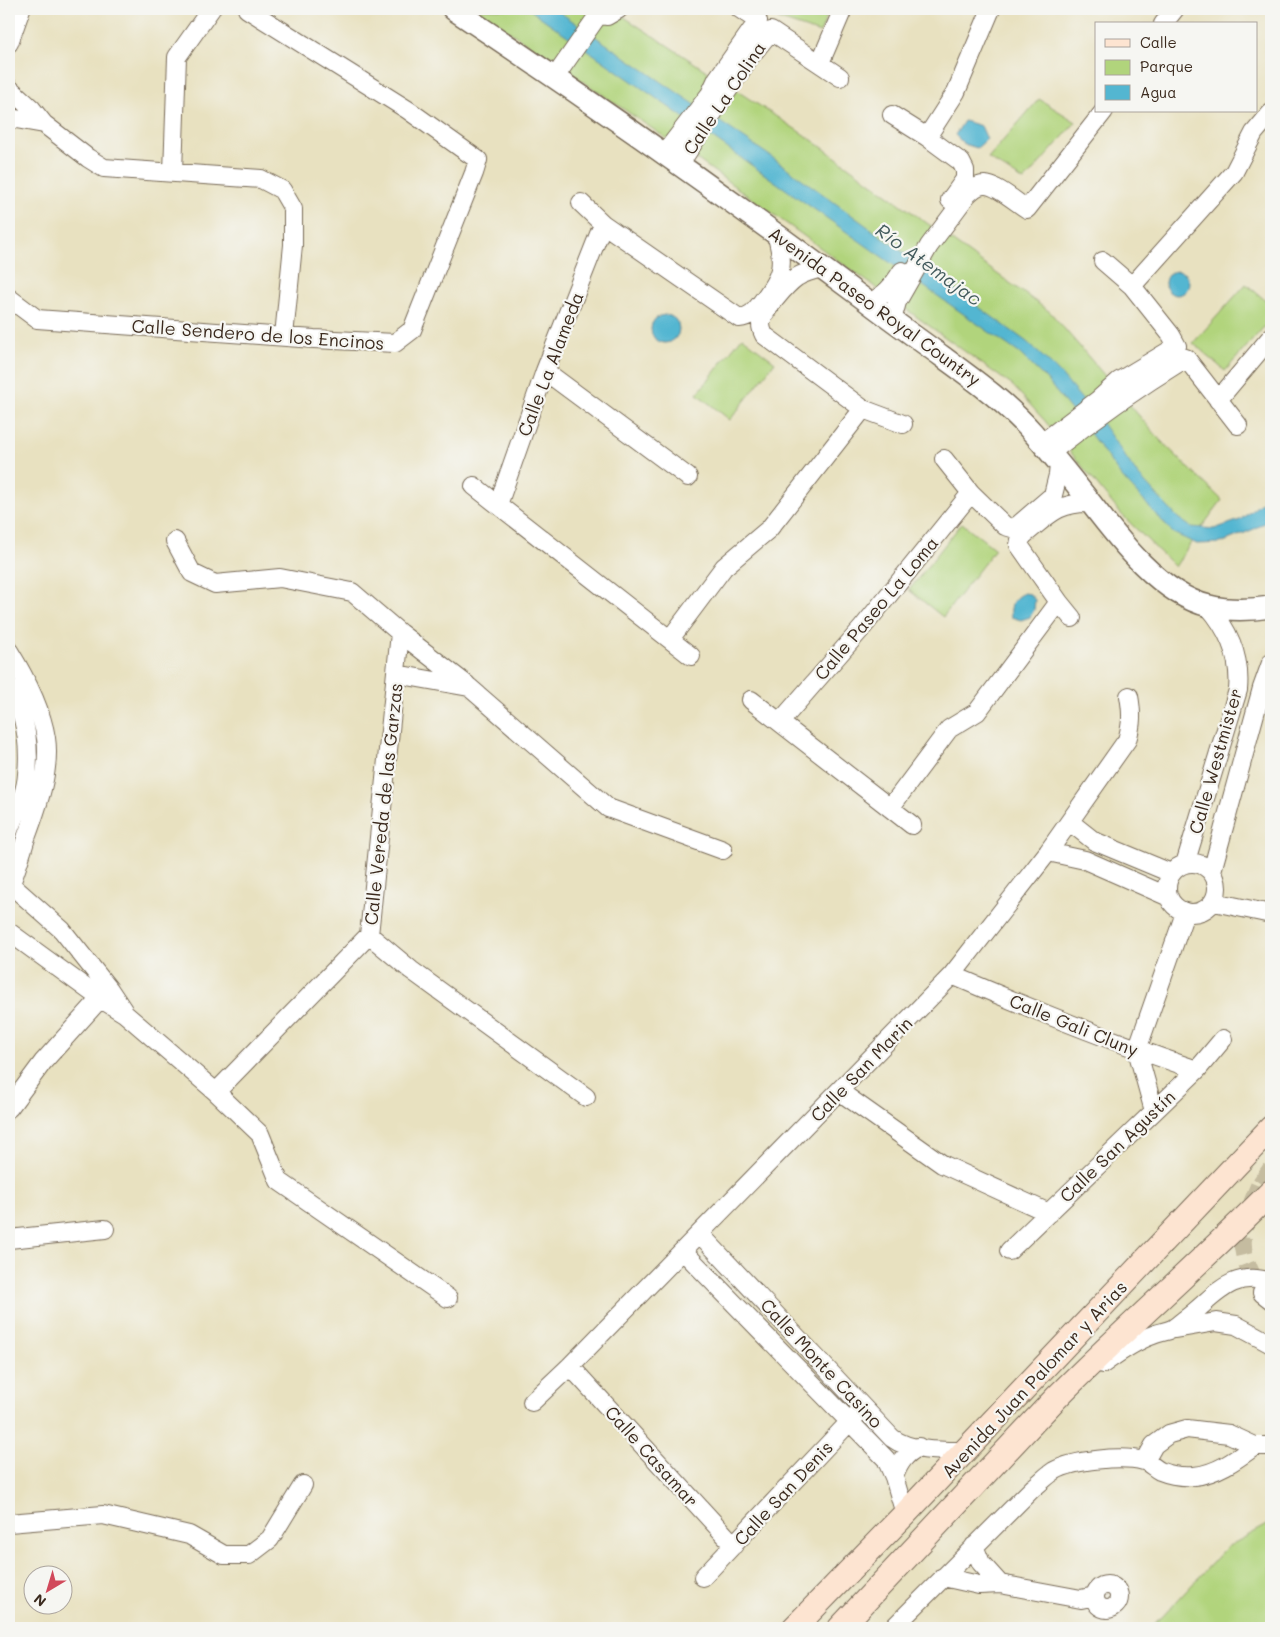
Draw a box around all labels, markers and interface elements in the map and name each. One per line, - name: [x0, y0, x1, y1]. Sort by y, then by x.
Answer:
- legend: [1095, 22, 1258, 112]
- text: Calle: [1140, 32, 1177, 52]
- street label: Calle La Colina: [677, 37, 771, 159]
- text: Parque: [1140, 56, 1193, 76]
- text: Agua: [1140, 82, 1177, 102]
- water label: Río Atemajac: [871, 217, 987, 311]
- street label: Avenida Paseo Royal Country: [764, 221, 986, 391]
- street label: Calle La Alameda: [511, 288, 589, 440]
- street label: Calle Sendero de los Encinos: [131, 313, 385, 355]
- street label: Calle Paseo La Loma: [809, 531, 943, 685]
- street label: Calle Vereda de las Garzas: [358, 682, 408, 926]
- street label: Calle Westmister: [1183, 685, 1247, 837]
- street label: Calle Gali Cluny: [1006, 988, 1142, 1062]
- street label: Calle San Marin: [805, 1011, 917, 1127]
- street label: Calle San Agustín: [1054, 1085, 1180, 1207]
- street label: Avenida Juan Palomar y Arias: [936, 1275, 1132, 1483]
- street label: Calle Monte Casino: [756, 1293, 889, 1433]
- street label: Calle Casamar: [600, 1400, 704, 1512]
- street label: Calle San Denis: [728, 1436, 838, 1550]
- north arrow: [22, 1564, 72, 1614]
- text: N: [30, 1590, 50, 1611]

